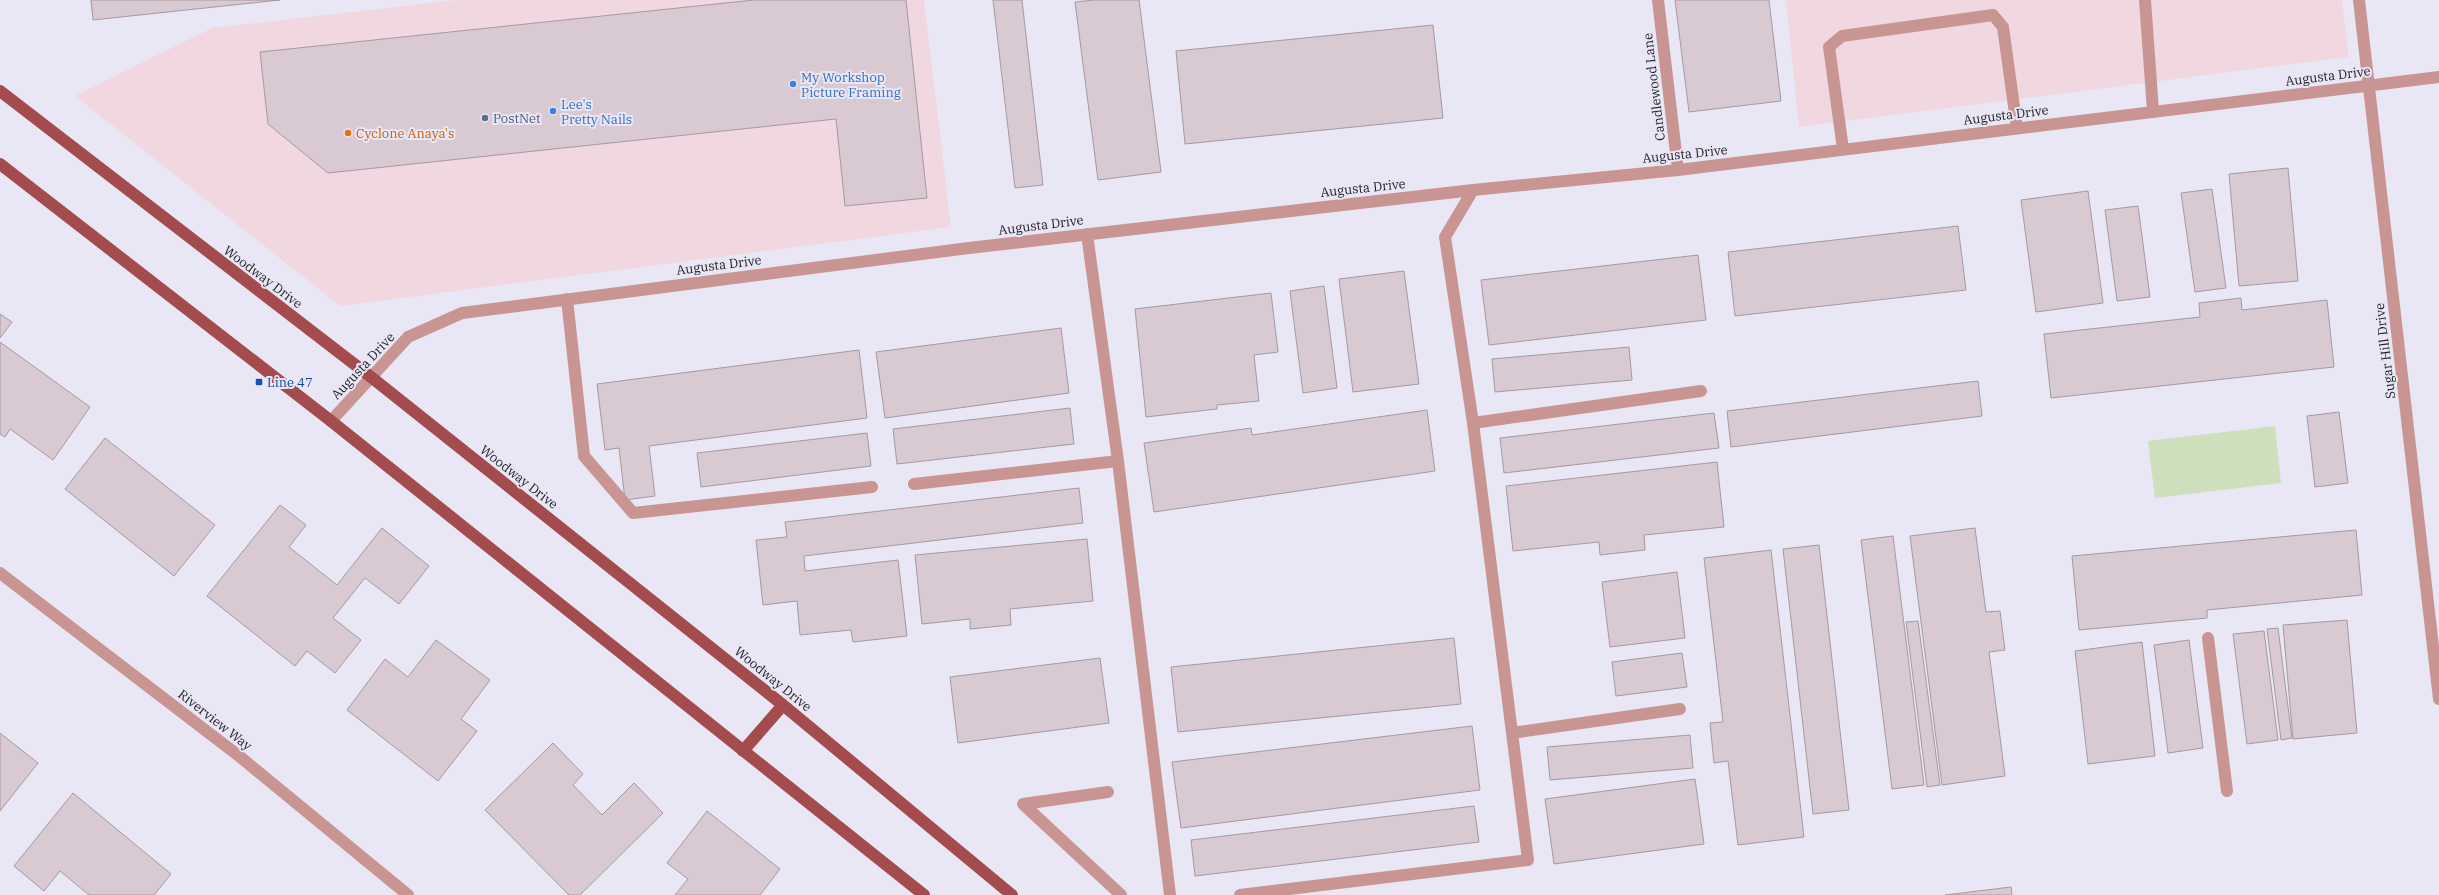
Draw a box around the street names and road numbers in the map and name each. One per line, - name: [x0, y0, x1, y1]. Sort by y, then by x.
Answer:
- street label: Candlewood Lane: [1639, 32, 1669, 142]
- street label: Augusta Drive: [2284, 62, 2372, 90]
- street label: Augusta Drive: [1962, 101, 2050, 129]
- street label: Augusta Drive: [1642, 141, 1728, 167]
- street label: Augusta Drive: [1320, 175, 1406, 201]
- street label: Augusta Drive: [997, 211, 1085, 239]
- street label: Woodway Drive: [220, 242, 306, 312]
- street label: Augusta Drive: [675, 251, 763, 279]
- street label: Sugar Hill Drive: [2371, 302, 2399, 400]
- street label: Augusta Drive: [328, 329, 398, 403]
- street label: Woodway Drive: [477, 441, 562, 513]
- street label: Woodway Drive: [731, 643, 815, 715]
- street label: Riverview Way: [174, 686, 256, 754]

